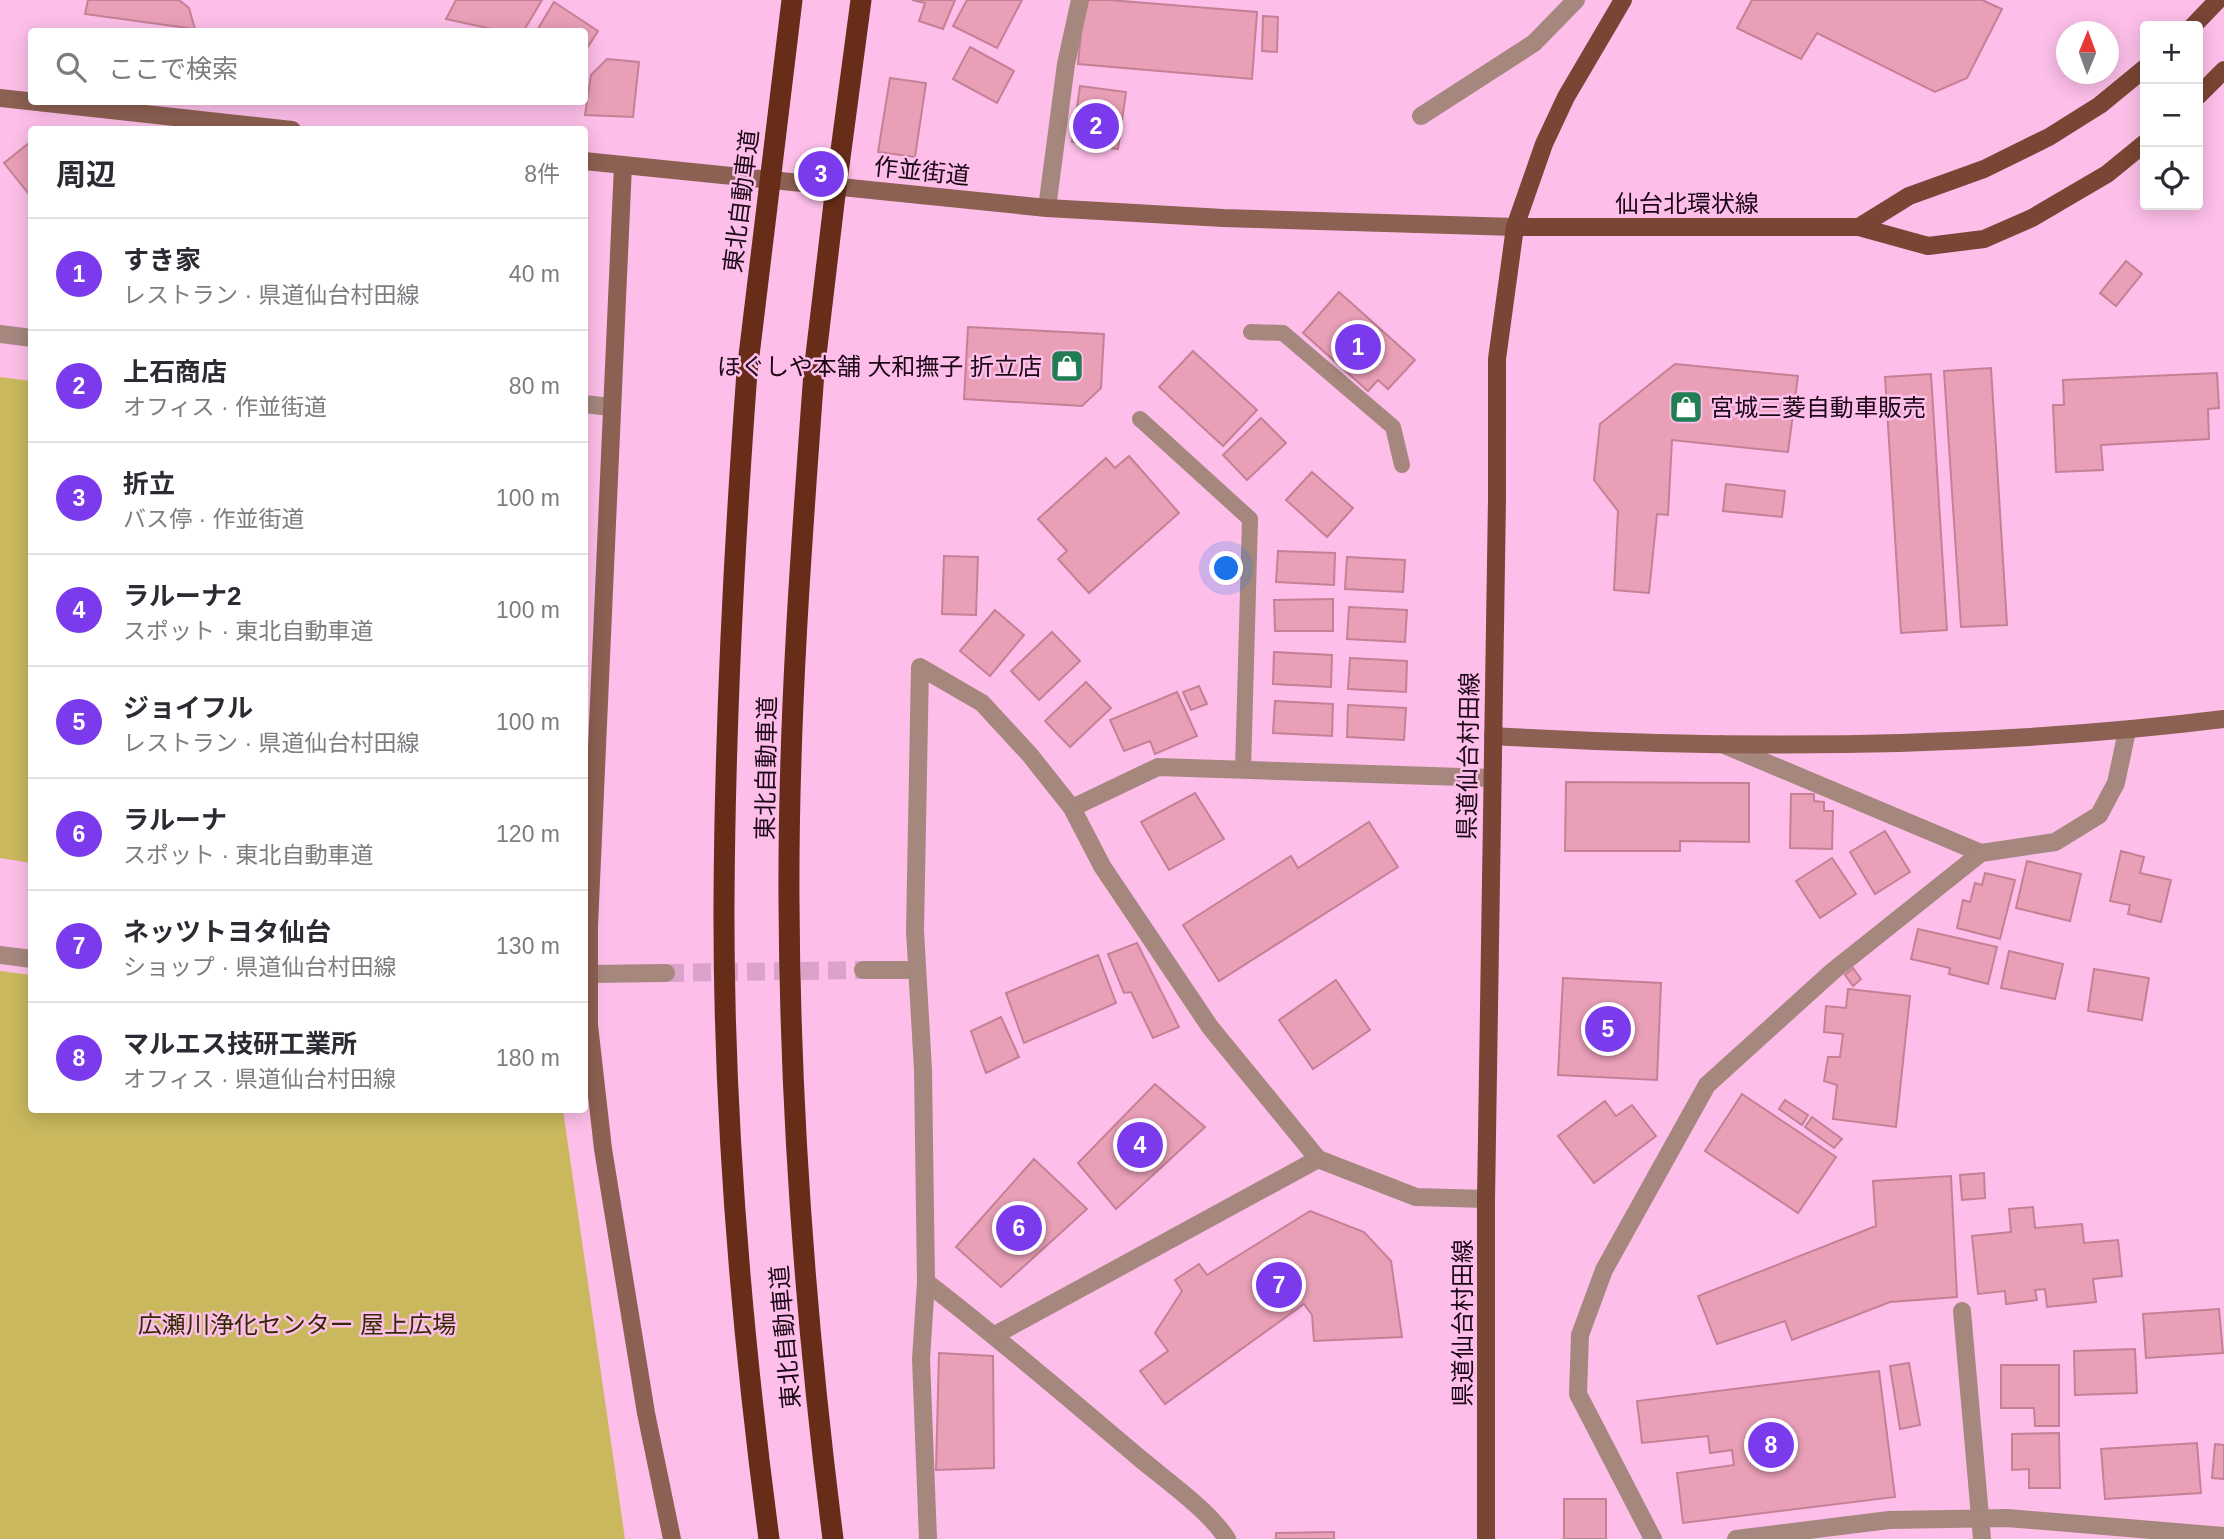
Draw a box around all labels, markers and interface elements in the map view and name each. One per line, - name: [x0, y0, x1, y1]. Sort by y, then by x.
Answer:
- north arrow: [2056, 21, 2119, 84]
- map controls: [2140, 21, 2203, 210]
- button: +: [2140, 21, 2203, 84]
- search box: [28, 28, 588, 105]
- icon: search: [52, 48, 90, 86]
- text: ここで検索: [108, 54, 238, 84]
- button: −: [2140, 84, 2203, 147]
- pin: 2: [1073, 100, 1119, 152]
- street label: 東北自動車道: [719, 128, 763, 274]
- button: locate: [2140, 147, 2203, 210]
- pin: 3: [798, 148, 844, 200]
- street label: 作並街道: [873, 153, 971, 189]
- text: 周辺: [56, 158, 116, 191]
- text: 8件: [524, 161, 560, 187]
- street label: 仙台北環状線: [1615, 190, 1759, 217]
- text: すき家: [123, 245, 201, 275]
- text: 1: [73, 261, 85, 287]
- text: 40 m: [509, 261, 560, 287]
- text: レストラン · 県道仙台村田線: [123, 282, 419, 308]
- pin: 1: [1335, 321, 1381, 373]
- shop icon: ほぐしや本舗 大和撫子 折立店: [1048, 347, 1086, 385]
- place label: ほぐしや本舗 大和撫子 折立店: [717, 353, 1042, 380]
- text: 上石商店: [123, 357, 227, 387]
- text: 2: [73, 373, 85, 399]
- text: 80 m: [509, 373, 560, 399]
- shop icon: 宮城三菱自動車販売: [1667, 388, 1705, 426]
- text: オフィス · 作並街道: [123, 394, 327, 420]
- place label: 宮城三菱自動車販売: [1710, 394, 1926, 421]
- text: 折立: [123, 469, 175, 499]
- text: 3: [73, 485, 85, 511]
- text: 100 m: [496, 485, 560, 511]
- text: バス停 · 作並街道: [123, 506, 304, 532]
- your location: [1209, 551, 1243, 585]
- text: ラルーナ2: [123, 581, 241, 611]
- text: 4: [73, 597, 85, 623]
- text: 100 m: [496, 597, 560, 623]
- text: スポット · 東北自動車道: [123, 618, 373, 644]
- street label: 県道仙台村田線: [1453, 672, 1483, 840]
- text: ジョイフル: [123, 693, 253, 723]
- street label: 東北自動車道: [751, 696, 781, 840]
- text: 5: [73, 709, 85, 735]
- text: 100 m: [496, 709, 560, 735]
- text: レストラン · 県道仙台村田線: [123, 730, 419, 756]
- text: ラルーナ: [123, 805, 227, 835]
- text: 6: [73, 821, 85, 847]
- text: 120 m: [496, 821, 560, 847]
- text: スポット · 東北自動車道: [123, 842, 373, 868]
- text: ネッツトヨタ仙台: [123, 917, 331, 947]
- text: 7: [73, 933, 85, 959]
- text: 130 m: [496, 933, 560, 959]
- text: ショップ · 県道仙台村田線: [123, 954, 396, 980]
- pin: 5: [1585, 1003, 1631, 1055]
- text: マルエス技研工業所: [123, 1029, 357, 1059]
- text: 8: [73, 1045, 85, 1071]
- text: 180 m: [496, 1045, 560, 1071]
- text: オフィス · 県道仙台村田線: [123, 1066, 396, 1092]
- pin: 4: [1117, 1119, 1163, 1171]
- pin: 6: [996, 1202, 1042, 1254]
- street label: 県道仙台村田線: [1449, 1239, 1476, 1407]
- pin: 7: [1256, 1259, 1302, 1311]
- street label: 東北自動車道: [765, 1264, 805, 1410]
- park label: 広瀬川浄化センター 屋上広場: [138, 1311, 456, 1338]
- pin: 8: [1748, 1419, 1794, 1471]

